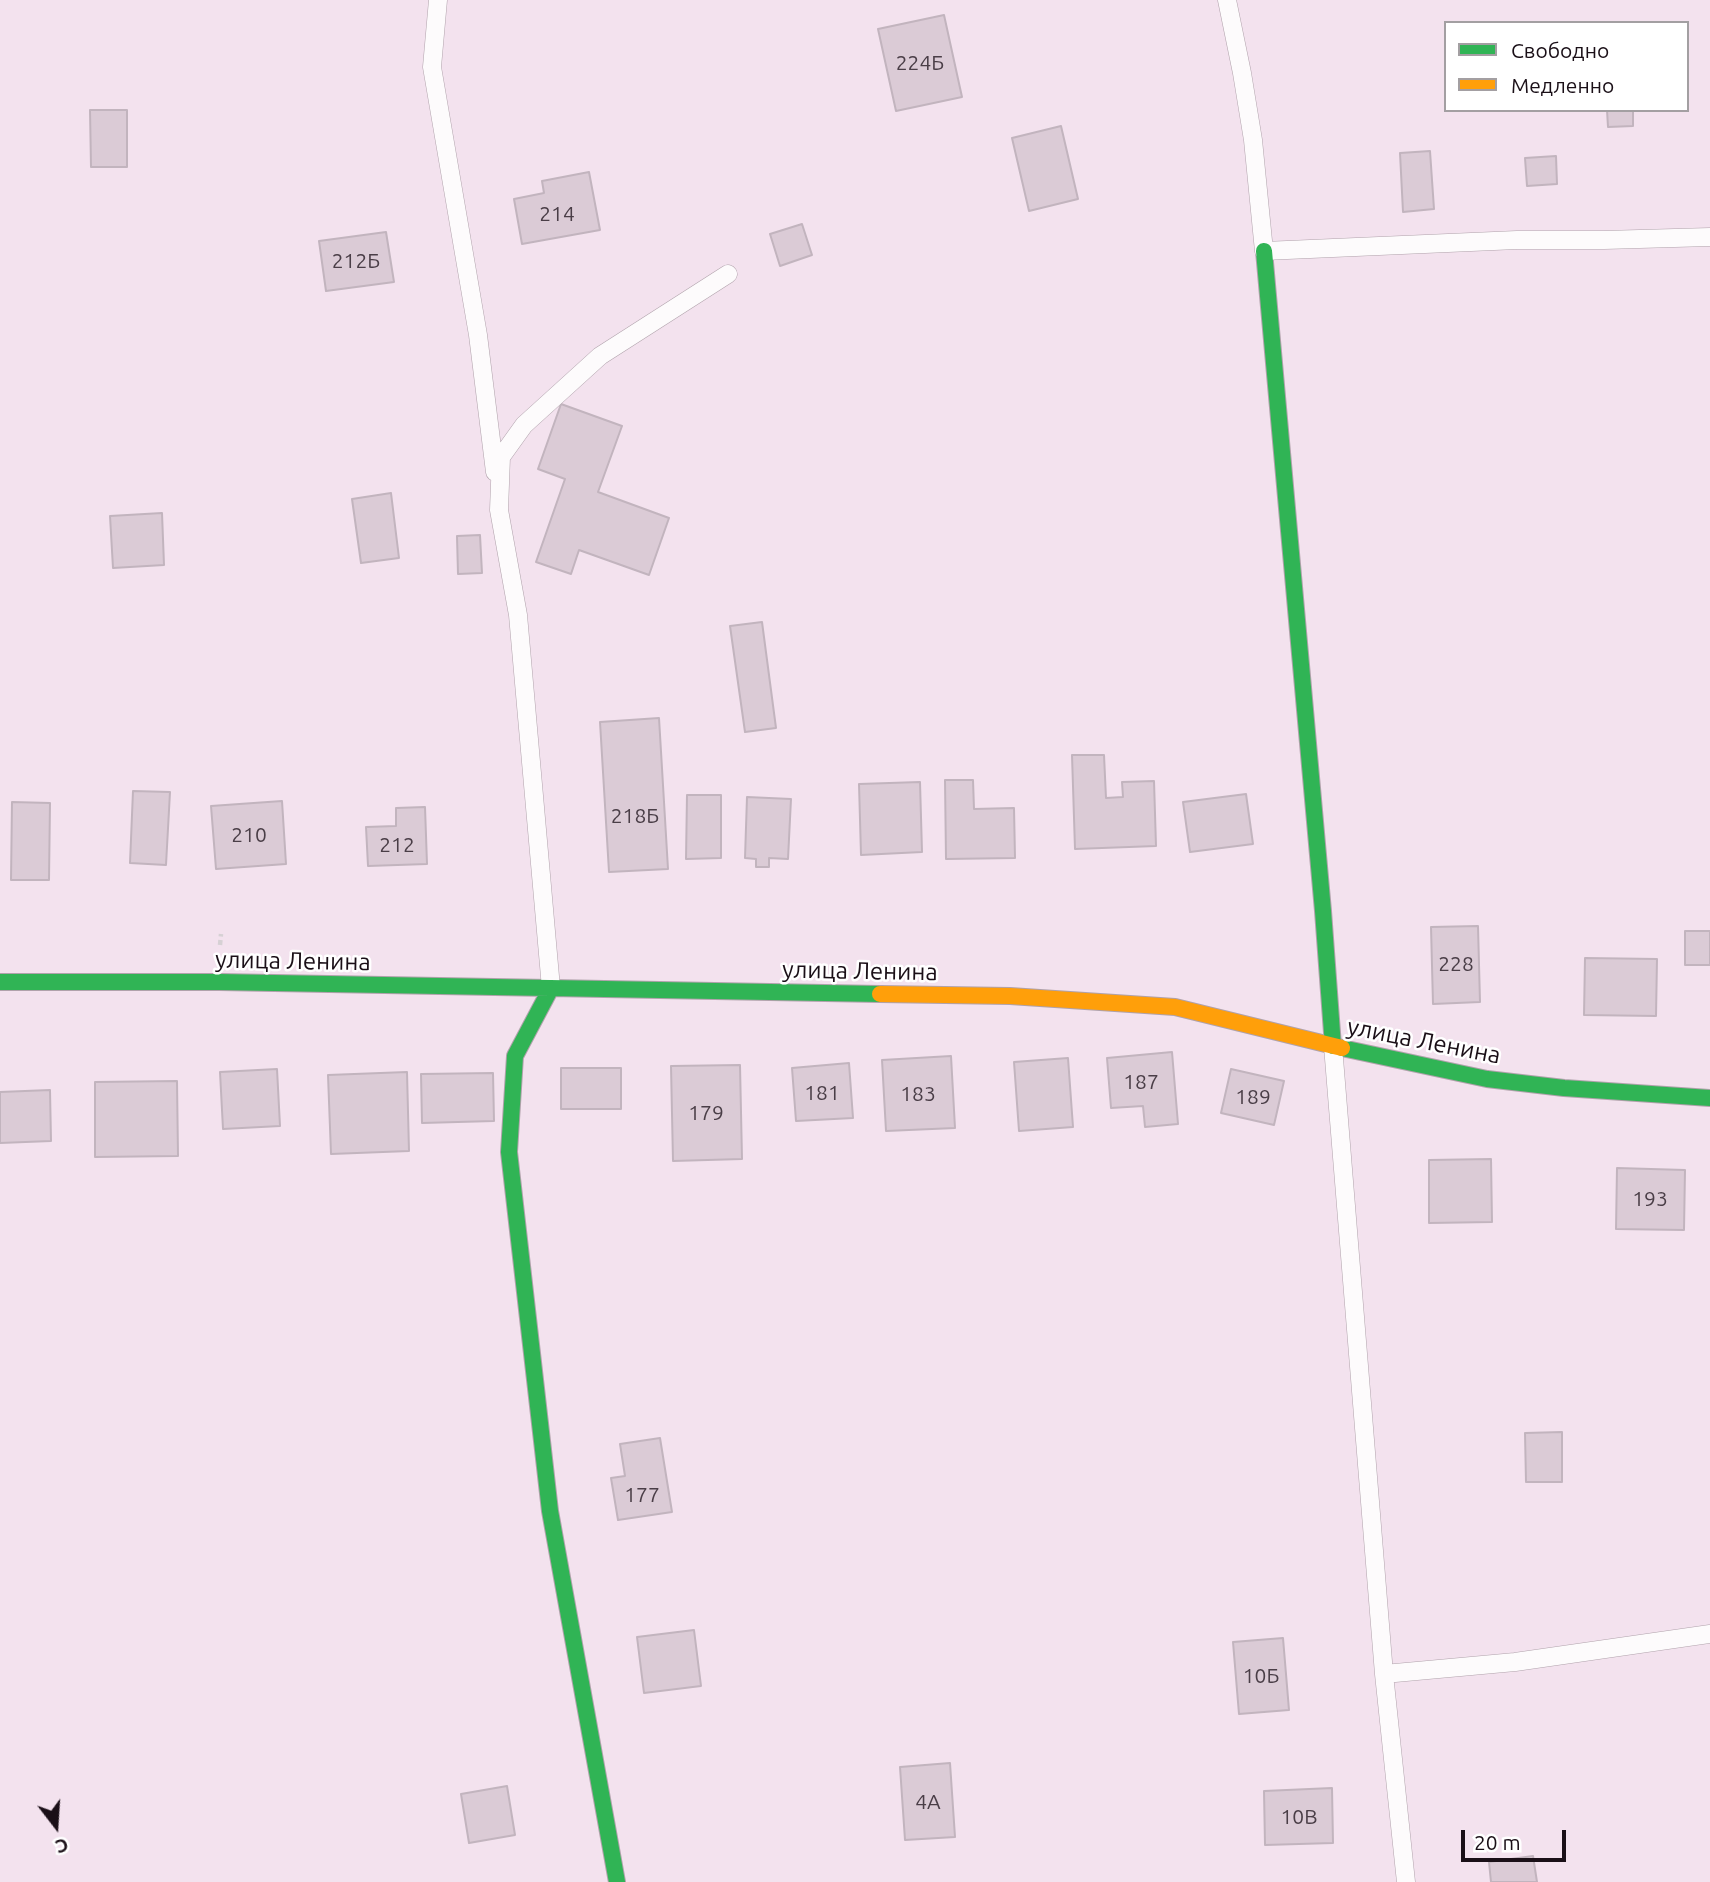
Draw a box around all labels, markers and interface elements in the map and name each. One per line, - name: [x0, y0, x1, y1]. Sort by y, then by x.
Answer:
- legend: [1444, 21, 1689, 112]
- text: Свободно: [1511, 38, 1609, 62]
- house number: 224Б: [896, 50, 944, 76]
- text: Медленно: [1511, 73, 1614, 97]
- house number: 214: [539, 201, 575, 227]
- house number: 212Б: [332, 248, 380, 274]
- house number: 218Б: [611, 803, 659, 829]
- house number: 210: [231, 822, 267, 848]
- house number: 212: [379, 832, 415, 858]
- street label: улица Ленина: [215, 945, 371, 977]
- house number: 228: [1438, 951, 1474, 977]
- street label: улица Ленина: [782, 955, 938, 987]
- street label: улица Ленина: [1345, 1012, 1503, 1070]
- house number: 187: [1123, 1069, 1159, 1095]
- house number: 181: [804, 1080, 840, 1106]
- house number: 183: [900, 1081, 936, 1107]
- house number: 189: [1235, 1084, 1271, 1110]
- house number: 179: [688, 1100, 724, 1126]
- house number: 193: [1632, 1186, 1668, 1212]
- house number: 177: [624, 1482, 660, 1508]
- house number: 10Б: [1243, 1663, 1279, 1689]
- house number: 4А: [915, 1789, 941, 1815]
- north arrow: [21, 1791, 91, 1861]
- house number: 10В: [1280, 1804, 1318, 1830]
- scale bar: [1465, 1815, 1570, 1859]
- text: 20 m: [1474, 1830, 1521, 1854]
- text: С: [53, 1834, 71, 1858]

